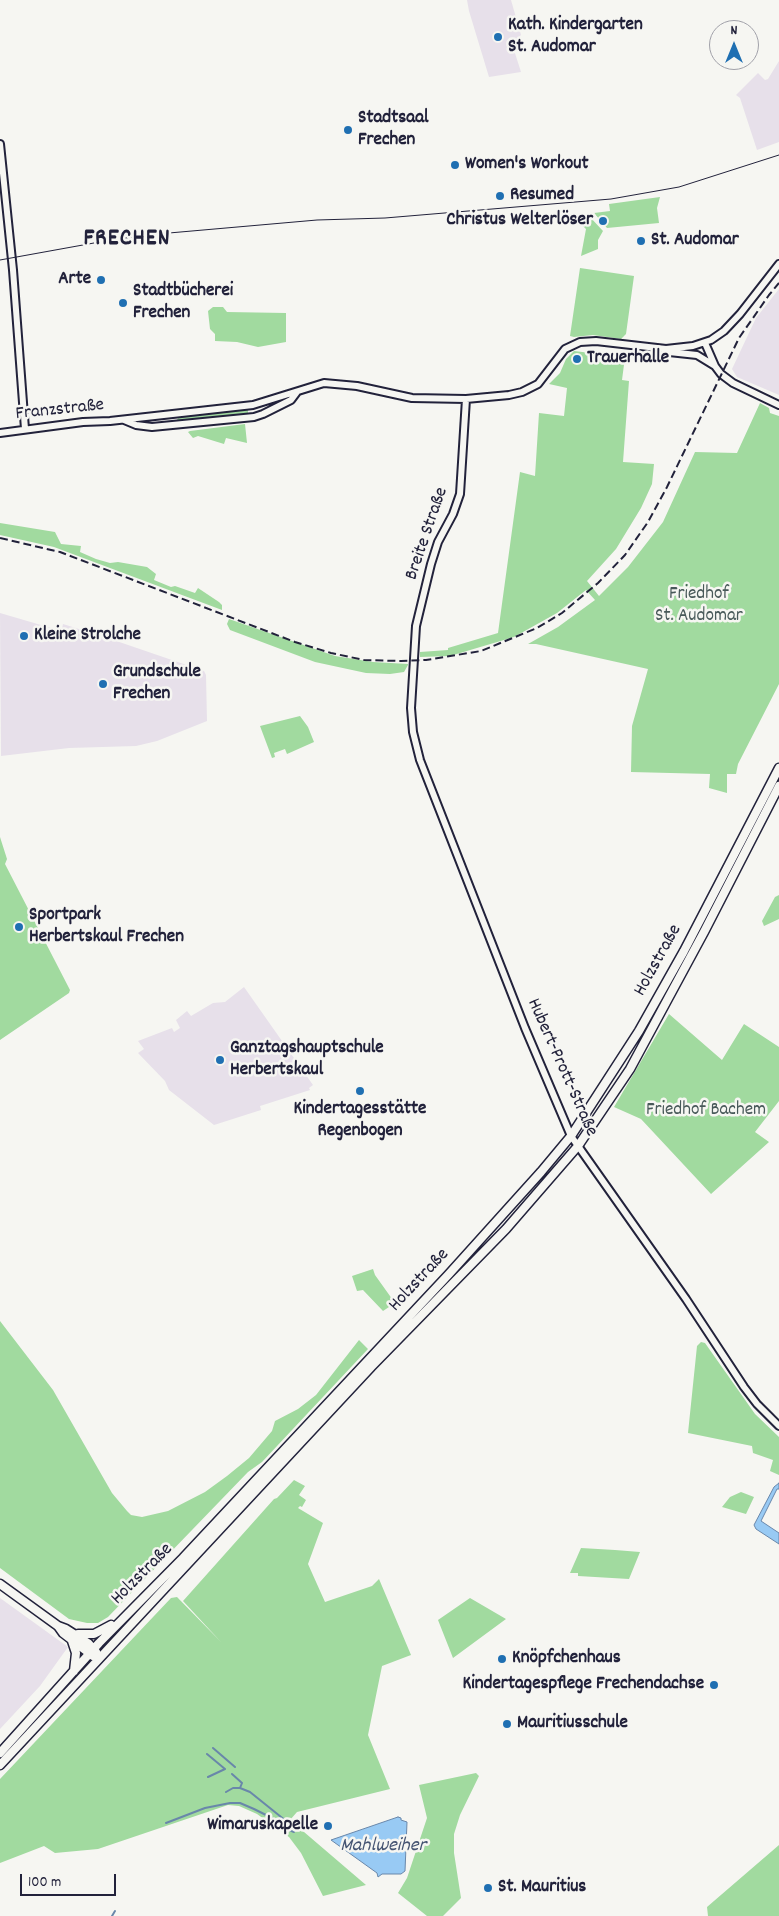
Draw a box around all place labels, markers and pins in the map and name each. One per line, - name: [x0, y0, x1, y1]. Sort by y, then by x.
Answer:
- place label: Kath. Kindergarten St. Audomar: [508, 15, 643, 59]
- marker: Kath. Kindergarten St. Audomar: [492, 31, 504, 43]
- place label: Stadtsaal Frechen: [358, 108, 429, 152]
- marker: Stadtsaal Frechen: [342, 124, 354, 136]
- place label: Women's Workout: [465, 154, 588, 176]
- marker: Women's Workout: [449, 159, 461, 171]
- place label: Resumed: [510, 185, 574, 207]
- marker: Resumed: [494, 190, 506, 202]
- place label: Christus Welterlöser: [446, 210, 593, 232]
- marker: Christus Welterlöser: [597, 215, 609, 227]
- place label: St. Audomar: [651, 230, 739, 252]
- marker: St. Audomar: [635, 235, 647, 247]
- place label: Arte: [58, 269, 91, 291]
- marker: Arte: [95, 274, 107, 286]
- place label: Stadtbücherei Frechen: [133, 281, 233, 325]
- marker: Stadtbücherei Frechen: [117, 297, 129, 309]
- place label: Trauerhalle: [587, 348, 669, 370]
- marker: Trauerhalle: [571, 353, 583, 365]
- place label: Kleine Strolche: [34, 625, 141, 647]
- marker: Kleine Strolche: [18, 630, 30, 642]
- place label: Grundschule Frechen: [113, 662, 201, 706]
- marker: Grundschule Frechen: [97, 678, 109, 690]
- place label: Sportpark Herbertskaul Frechen: [29, 905, 184, 949]
- marker: Sportpark Herbertskaul Frechen: [13, 921, 25, 933]
- place label: Ganztagshauptschule Herbertskaul: [230, 1038, 384, 1082]
- marker: Ganztagshauptschule Herbertskaul: [214, 1054, 226, 1066]
- marker: Kindertagesstätte Regenbogen: [354, 1085, 366, 1097]
- place label: Kindertagesstätte Regenbogen: [294, 1099, 426, 1143]
- place label: Knöpfchenhaus: [512, 1648, 621, 1670]
- marker: Knöpfchenhaus: [496, 1653, 508, 1665]
- place label: Kindertagespflege Frechendachse: [463, 1674, 704, 1696]
- marker: Kindertagespflege Frechendachse: [708, 1679, 720, 1691]
- place label: Mauritiusschule: [517, 1713, 628, 1735]
- marker: Mauritiusschule: [501, 1718, 513, 1730]
- place label: Wimaruskapelle: [207, 1815, 318, 1837]
- marker: Wimaruskapelle: [322, 1820, 334, 1832]
- place label: St. Mauritius: [498, 1877, 586, 1899]
- marker: St. Mauritius: [482, 1882, 494, 1894]

